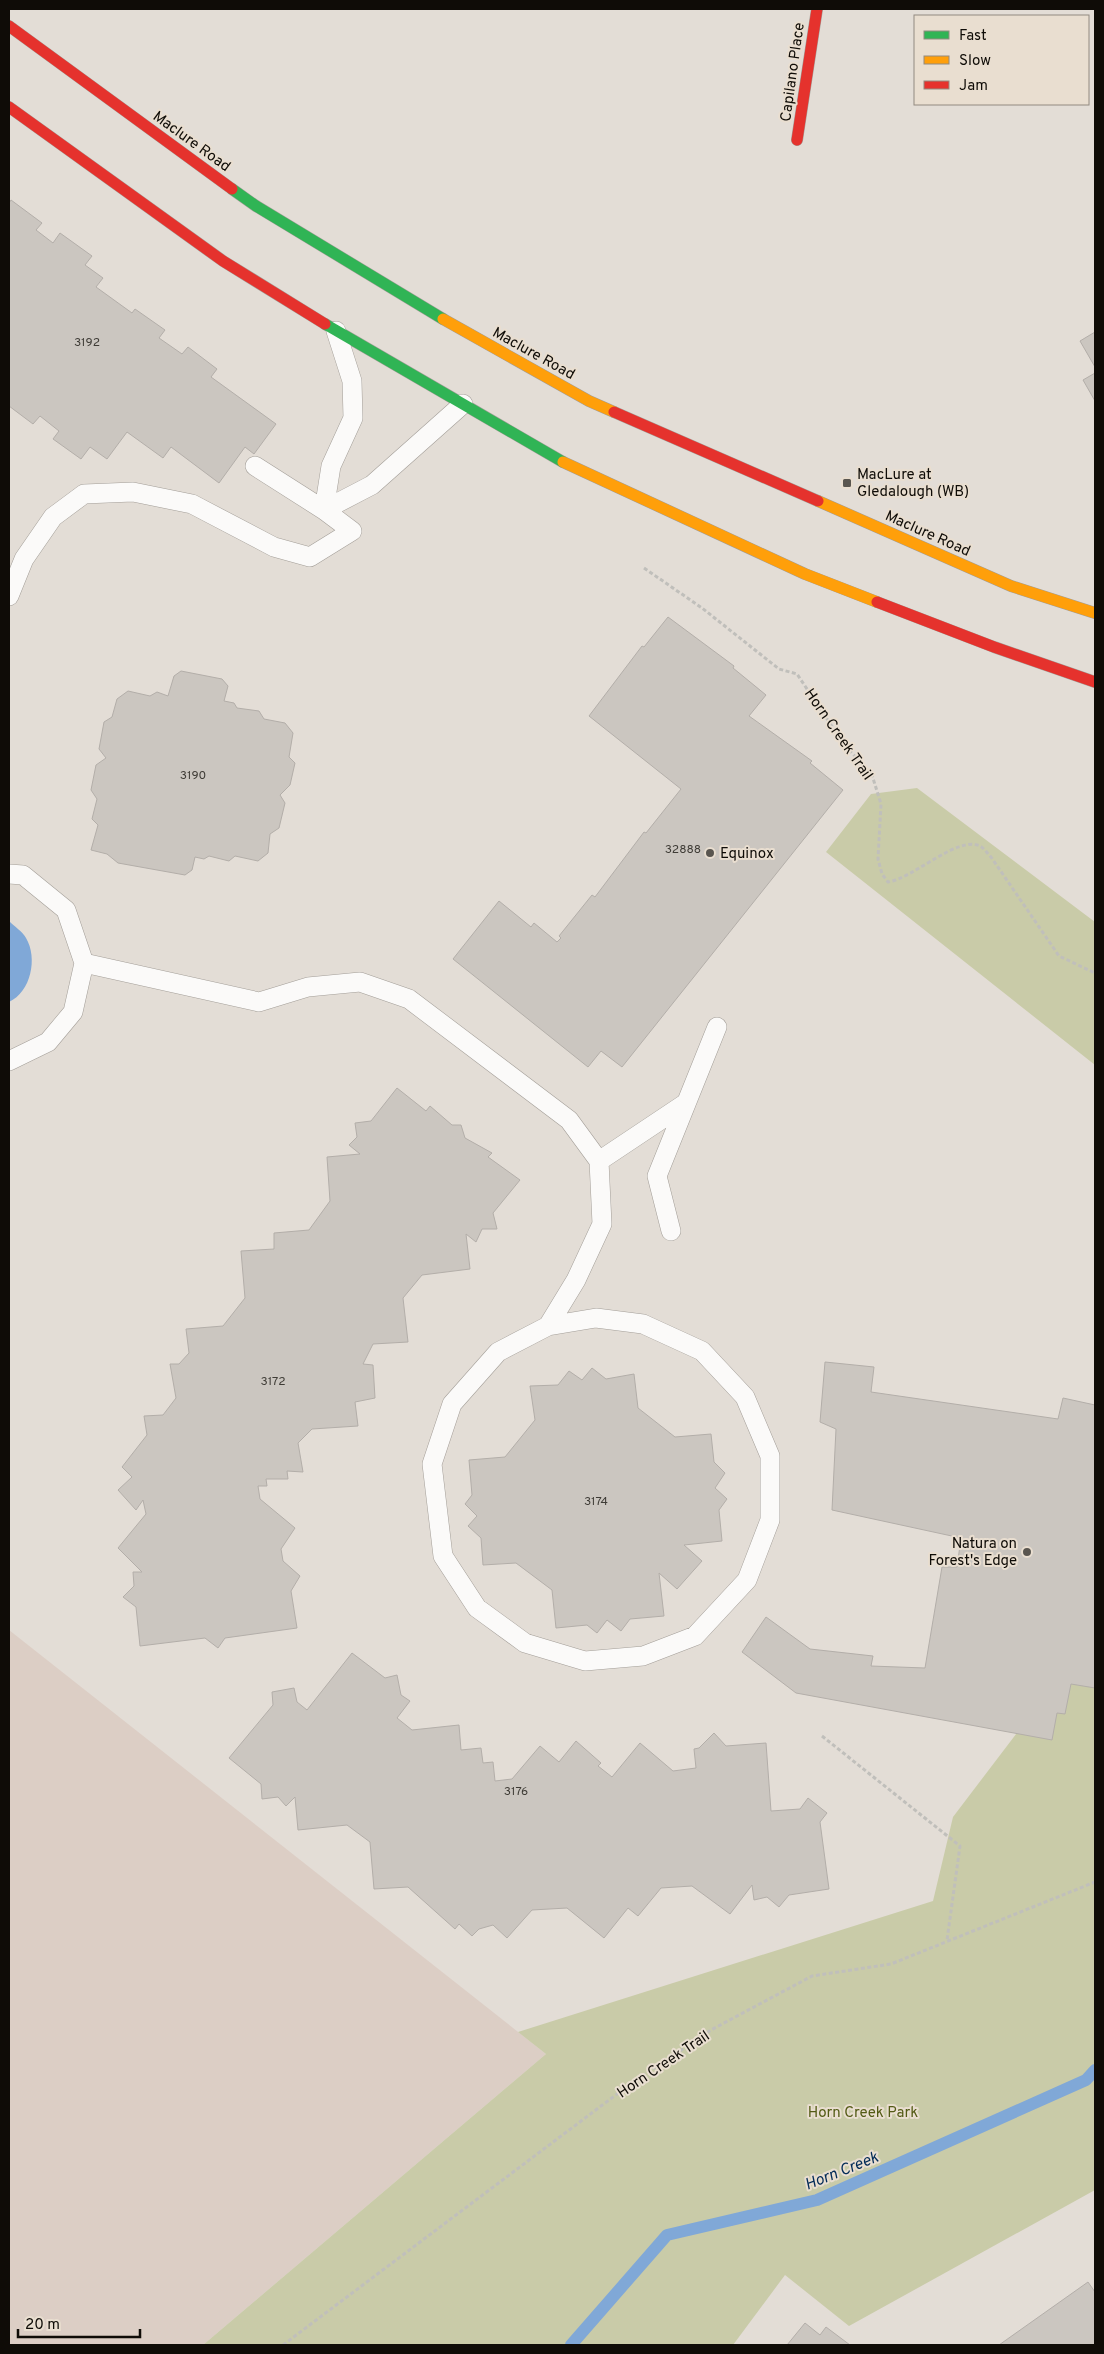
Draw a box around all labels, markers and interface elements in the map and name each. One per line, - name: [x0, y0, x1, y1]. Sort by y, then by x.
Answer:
- legend: [914, 15, 1089, 105]
- street label: Capilano Place: [777, 21, 810, 123]
- text: Fast: [959, 27, 987, 46]
- text: Slow: [959, 52, 991, 71]
- text: Jam: [959, 77, 988, 96]
- street label: Maclure Road: [149, 108, 234, 177]
- street label: Maclure Road: [489, 324, 578, 385]
- house number: 3192: [74, 335, 100, 351]
- place label: MacLure at Gledalough (WB): [857, 466, 969, 502]
- marker: MacLure at Gledalough (WB): [841, 477, 853, 489]
- street label: Maclure Road: [882, 507, 973, 562]
- street label: Horn Creek Trail: [799, 685, 876, 784]
- house number: 3190: [180, 768, 206, 784]
- house number: 32888: [665, 842, 701, 858]
- place label: Equinox: [720, 845, 774, 864]
- marker: Equinox: [704, 847, 716, 859]
- house number: 3172: [260, 1374, 286, 1390]
- house number: 3174: [584, 1494, 608, 1510]
- place label: Natura on Forest's Edge: [928, 1535, 1017, 1571]
- marker: Natura on Forest's Edge: [1021, 1546, 1033, 1558]
- house number: 3176: [504, 1784, 528, 1800]
- street label: Horn Creek Trail: [614, 2027, 714, 2103]
- park label: Horn Creek Park: [808, 2104, 918, 2123]
- water label: Horn Creek: [802, 2148, 882, 2196]
- scale bar: [18, 2306, 140, 2338]
- text: 20 m: [25, 2316, 60, 2335]

